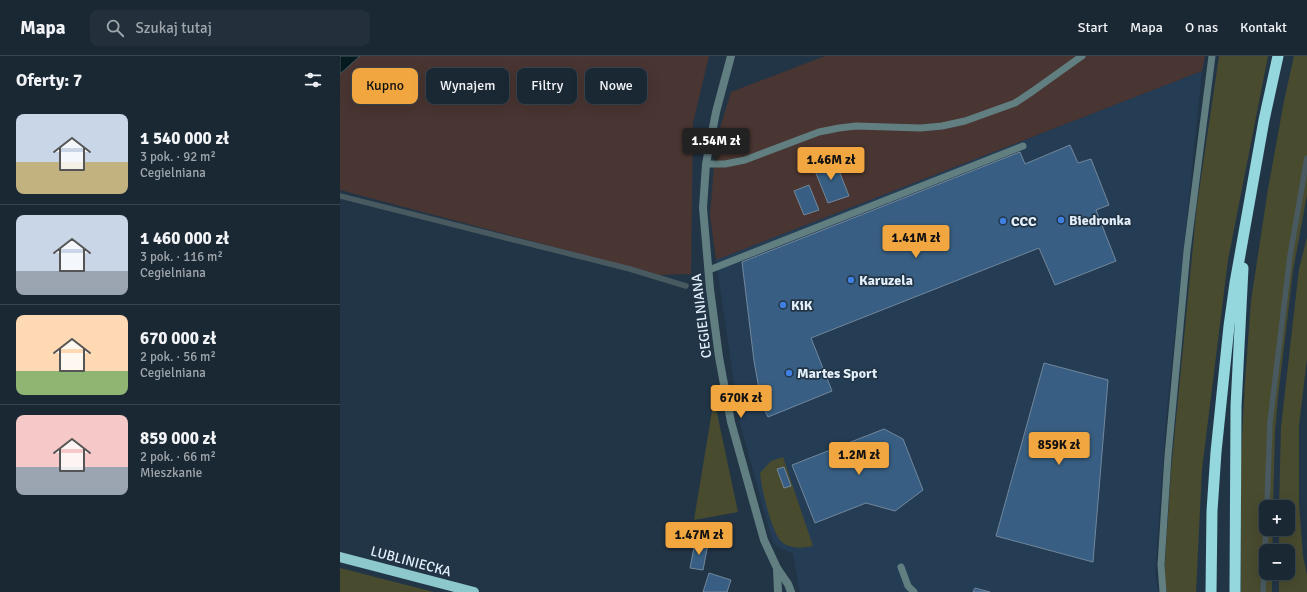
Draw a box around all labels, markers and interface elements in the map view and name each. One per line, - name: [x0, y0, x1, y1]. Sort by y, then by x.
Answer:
- search box: [90, 10, 370, 46]
- text: Mapa: [20, 16, 66, 40]
- icon: search: [104, 17, 126, 39]
- text: Szukaj tutaj: [136, 19, 212, 37]
- text: Start: [1078, 19, 1108, 36]
- text: Mapa: [1130, 19, 1163, 36]
- text: O nas: [1185, 19, 1218, 36]
- text: Kontakt: [1240, 19, 1287, 36]
- chip: Kupno: [352, 68, 418, 104]
- chip: Wynajem: [426, 68, 509, 104]
- chip: Filtry: [517, 68, 577, 104]
- chip: Nowe: [585, 68, 647, 104]
- icon: filters: [302, 69, 324, 91]
- text: Oferty: 7: [16, 70, 82, 91]
- text: 1 540 000 zł: [140, 128, 229, 149]
- pin: 1.54M zł: [675, 128, 757, 162]
- icon: home: [48, 130, 96, 178]
- text: 1.54M zł: [691, 133, 741, 149]
- pin: 1.46M zł: [790, 147, 872, 181]
- text: 3 pok. · 92 m²: [140, 149, 216, 165]
- text: 1.46M zł: [806, 152, 856, 168]
- text: Cegielniana: [140, 165, 206, 181]
- place label: Biedronka: [1069, 212, 1131, 229]
- place label: CCC: [1011, 213, 1037, 230]
- marker: Biedronka: [1056, 215, 1066, 225]
- marker: CCC: [998, 216, 1008, 226]
- pin: 1.41M zł: [875, 225, 957, 259]
- text: 1 460 000 zł: [140, 228, 229, 249]
- text: 1.41M zł: [891, 230, 941, 246]
- icon: home: [48, 231, 96, 279]
- text: 3 pok. · 116 m²: [140, 249, 223, 265]
- text: Cegielniana: [140, 265, 206, 281]
- street label: CEGIELNIANA: [688, 272, 715, 359]
- place label: Karuzela: [859, 272, 913, 289]
- marker: Karuzela: [846, 275, 856, 285]
- place label: KiK: [791, 297, 813, 314]
- marker: KiK: [778, 300, 788, 310]
- text: 670 000 zł: [140, 328, 216, 349]
- icon: home: [48, 331, 96, 379]
- text: 2 pok. · 56 m²: [140, 349, 216, 365]
- text: Cegielniana: [140, 365, 206, 381]
- place label: Martes Sport: [797, 365, 878, 382]
- marker: Martes Sport: [784, 368, 794, 378]
- pin: 670K zł: [704, 385, 778, 419]
- text: 670K zł: [720, 390, 762, 406]
- text: 859 000 zł: [140, 428, 216, 449]
- icon: home: [48, 431, 96, 479]
- pin: 859K zł: [1022, 432, 1096, 466]
- text: 859K zł: [1038, 437, 1080, 453]
- pin: 1.2M zł: [822, 442, 896, 476]
- text: 1.2M zł: [838, 447, 880, 463]
- text: 2 pok. · 66 m²: [140, 449, 216, 465]
- text: Mieszkanie: [140, 465, 202, 481]
- map controls: [1259, 500, 1295, 580]
- button: +: [1259, 500, 1295, 536]
- pin: 1.47M zł: [658, 522, 740, 556]
- text: 1.47M zł: [674, 527, 724, 543]
- street label: LUBLINIECKA: [369, 543, 453, 581]
- button: −: [1259, 544, 1295, 580]

